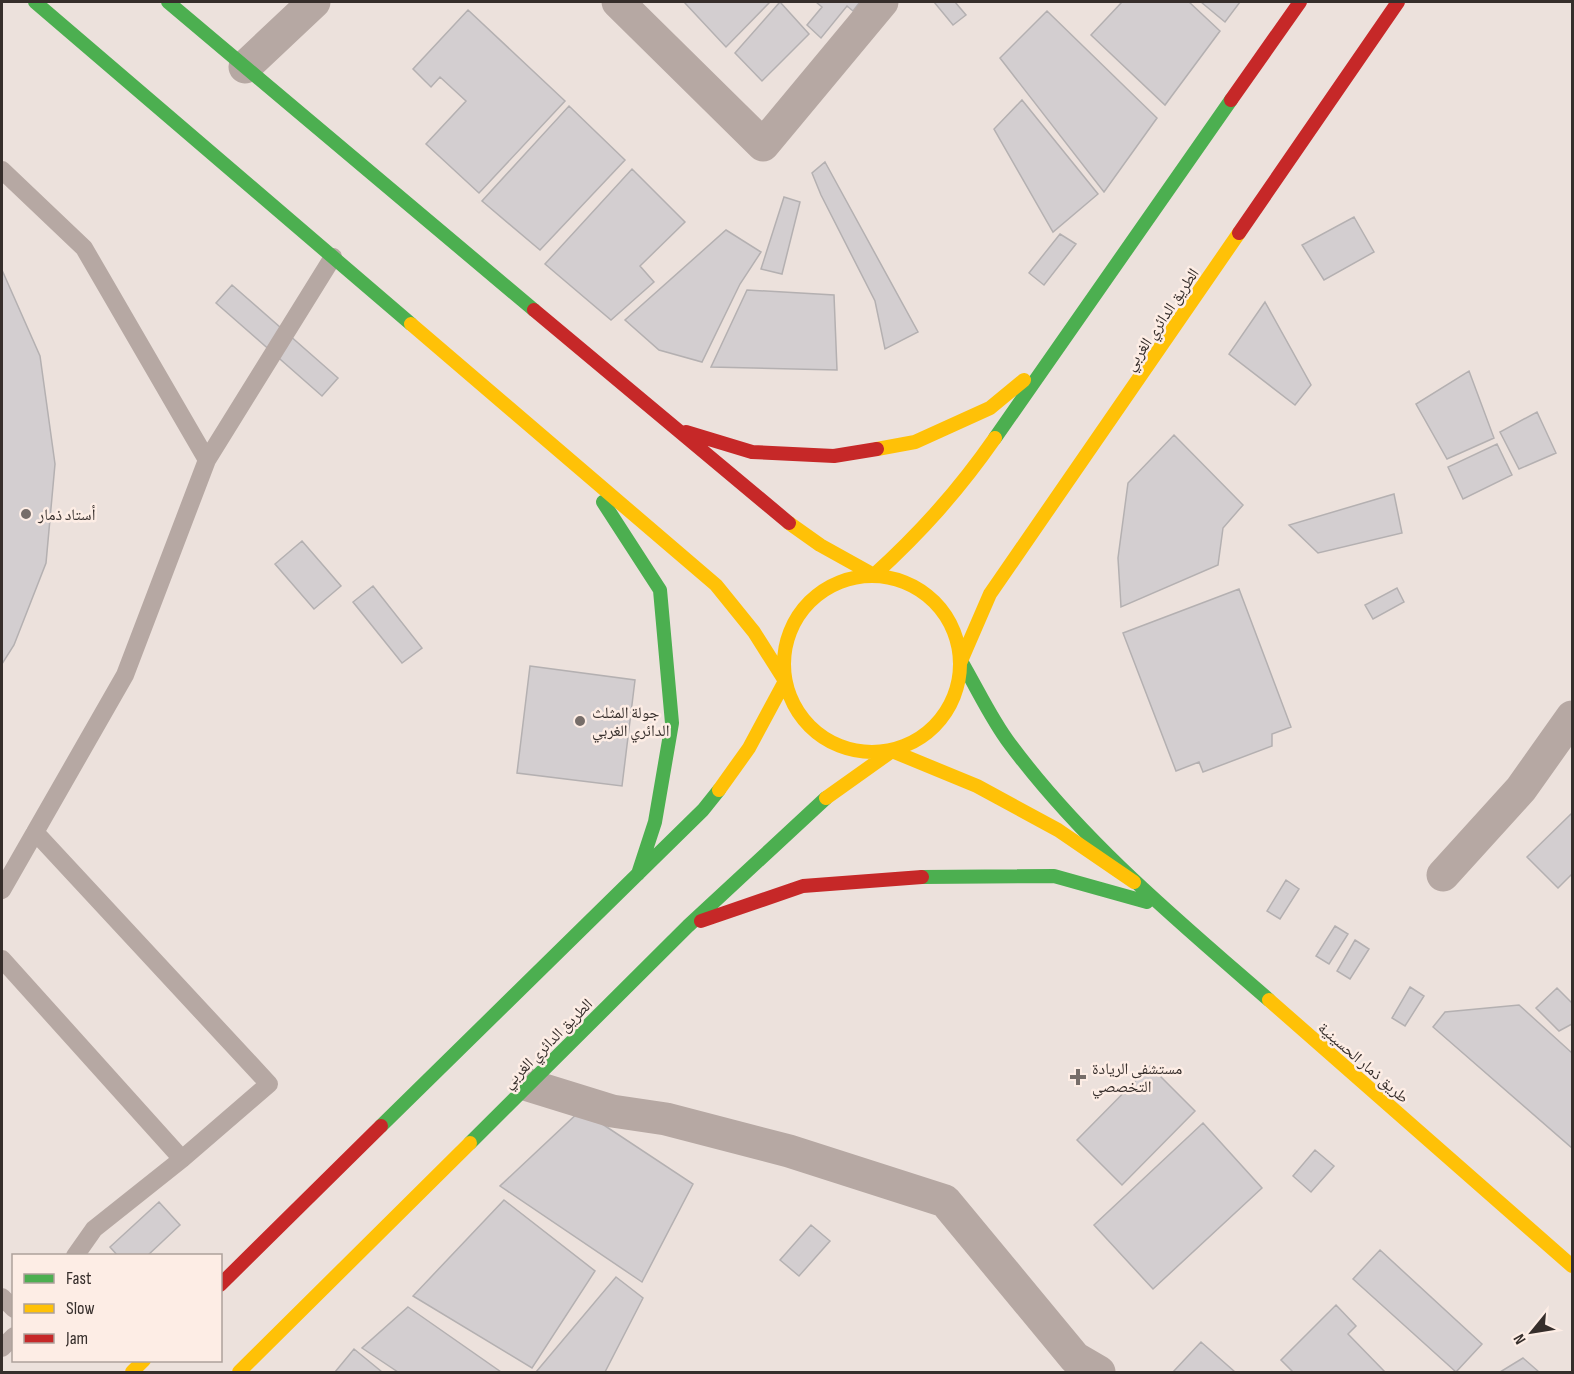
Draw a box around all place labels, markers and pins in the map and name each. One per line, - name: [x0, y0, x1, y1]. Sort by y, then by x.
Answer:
- place label: أستاد ذمار: [37, 505, 95, 525]
- marker: أستاد ذمار: [19, 507, 33, 521]
- place label: جولة المثلث الدائري الغربي: [592, 704, 670, 743]
- marker: جولة المثلث الدائري الغربي: [573, 714, 587, 728]
- place label: مستشفى الريادة التخصصي: [1092, 1060, 1182, 1099]
- marker: مستشفى الريادة التخصصي: [1069, 1068, 1087, 1086]

